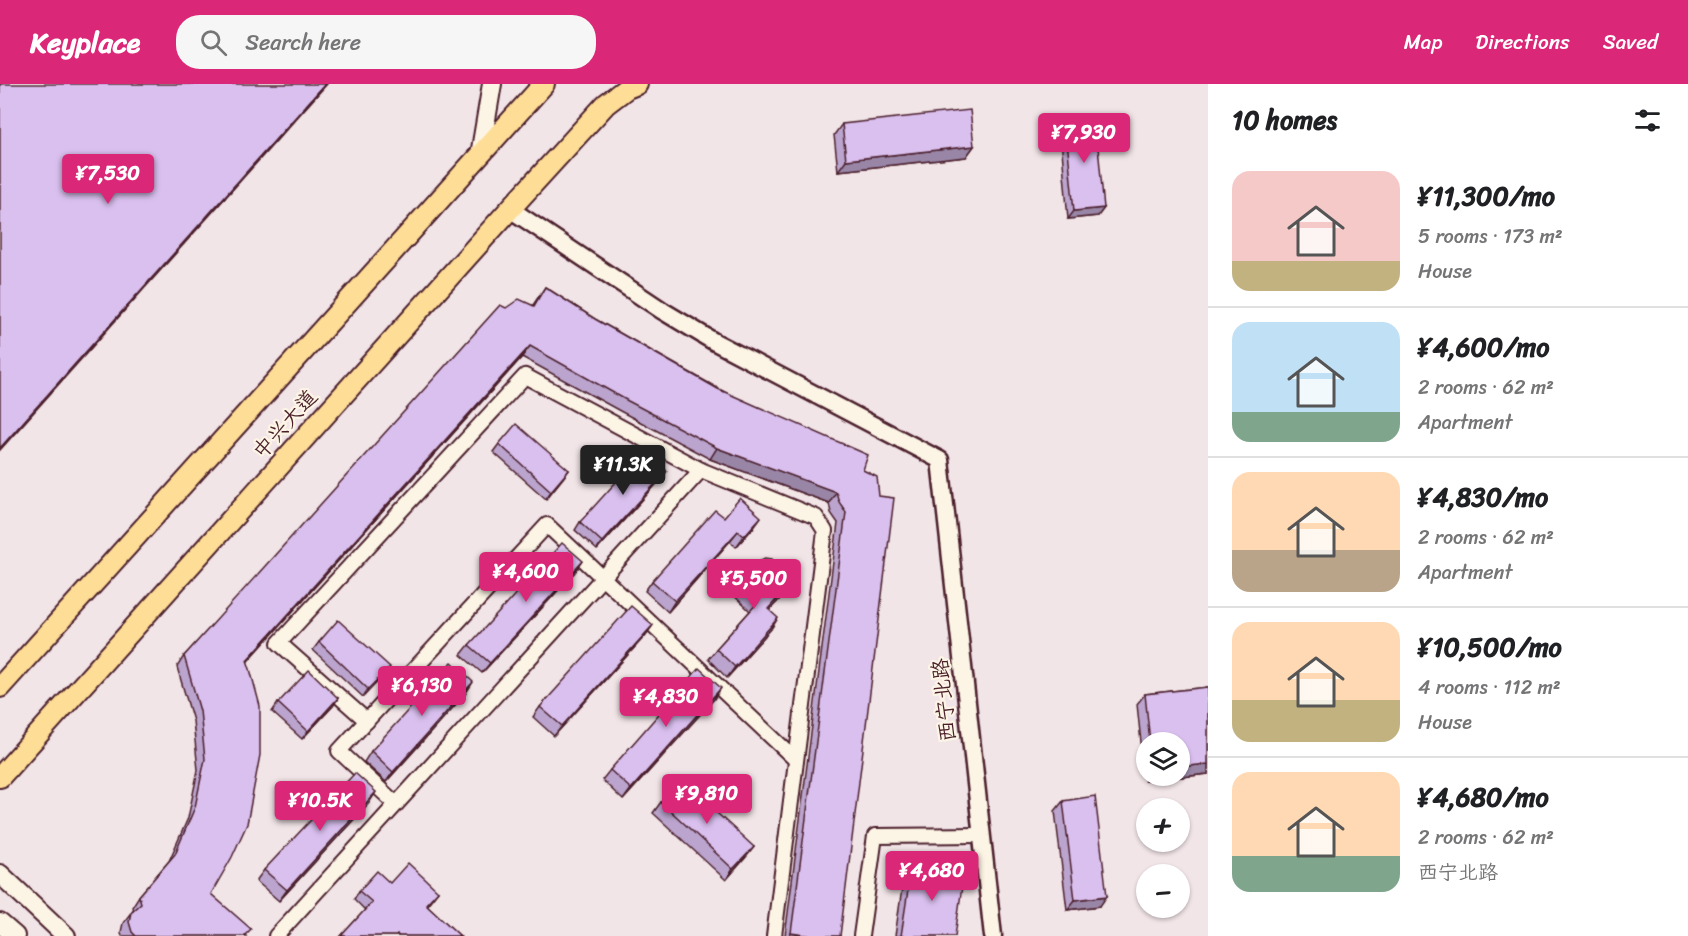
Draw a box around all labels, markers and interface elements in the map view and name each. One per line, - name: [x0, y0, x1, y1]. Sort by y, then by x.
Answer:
- search box: [176, 15, 596, 69]
- text: Keyplace: [30, 18, 140, 67]
- text: Search here: [245, 23, 361, 62]
- text: Map: [1404, 23, 1442, 61]
- text: Directions: [1475, 23, 1570, 61]
- text: Saved: [1603, 23, 1658, 61]
- icon: search: [197, 26, 230, 59]
- text: 10 homes: [1232, 97, 1337, 143]
- icon: filters: [1631, 104, 1664, 137]
- pin: ¥7,930: [1035, 113, 1133, 164]
- text: ¥7,930: [1052, 115, 1116, 150]
- pin: ¥7,530: [59, 154, 157, 205]
- text: ¥7,530: [76, 156, 140, 191]
- text: ¥11,300/mo: [1418, 173, 1555, 219]
- icon: home: [1280, 195, 1352, 267]
- text: 5 rooms · 173 m²: [1418, 219, 1563, 254]
- text: House: [1418, 254, 1472, 289]
- text: ¥4,600/mo: [1418, 324, 1549, 370]
- icon: home: [1280, 346, 1352, 418]
- text: 2 rooms · 62 m²: [1418, 370, 1554, 405]
- street label: 中兴大道: [243, 380, 327, 468]
- text: Apartment: [1418, 405, 1512, 440]
- pin: ¥11.3K: [574, 445, 672, 496]
- text: ¥11.3K: [594, 447, 652, 482]
- text: ¥4,830/mo: [1418, 474, 1548, 520]
- icon: home: [1280, 496, 1352, 568]
- text: 2 rooms · 62 m²: [1418, 520, 1554, 555]
- pin: ¥4,600: [477, 552, 575, 603]
- text: ¥4,600: [493, 554, 559, 589]
- text: Apartment: [1418, 555, 1512, 590]
- pin: ¥5,500: [705, 559, 803, 610]
- text: ¥5,500: [721, 561, 787, 596]
- text: ¥10,500/mo: [1418, 624, 1562, 670]
- icon: home: [1280, 646, 1352, 718]
- street label: 西宁北路: [921, 656, 967, 744]
- pin: ¥6,130: [373, 666, 471, 717]
- text: ¥6,130: [392, 668, 452, 703]
- text: 4 rooms · 112 m²: [1418, 670, 1561, 705]
- pin: ¥4,830: [617, 677, 715, 728]
- text: ¥4,830: [634, 679, 698, 714]
- text: House: [1418, 705, 1472, 740]
- map controls: [1136, 732, 1190, 918]
- button: layers: [1136, 732, 1190, 786]
- pin: ¥9,810: [658, 774, 756, 825]
- text: ¥4,680/mo: [1418, 774, 1549, 820]
- text: ¥9,810: [676, 776, 738, 811]
- pin: ¥10.5K: [271, 781, 369, 832]
- text: ¥10.5K: [289, 783, 351, 818]
- icon: home: [1280, 796, 1352, 868]
- button: +: [1136, 798, 1190, 852]
- text: 2 rooms · 62 m²: [1418, 820, 1554, 855]
- pin: ¥4,680: [883, 851, 981, 902]
- text: ¥4,680: [899, 853, 965, 888]
- text: 西宁北路: [1418, 855, 1498, 890]
- button: −: [1136, 864, 1190, 918]

